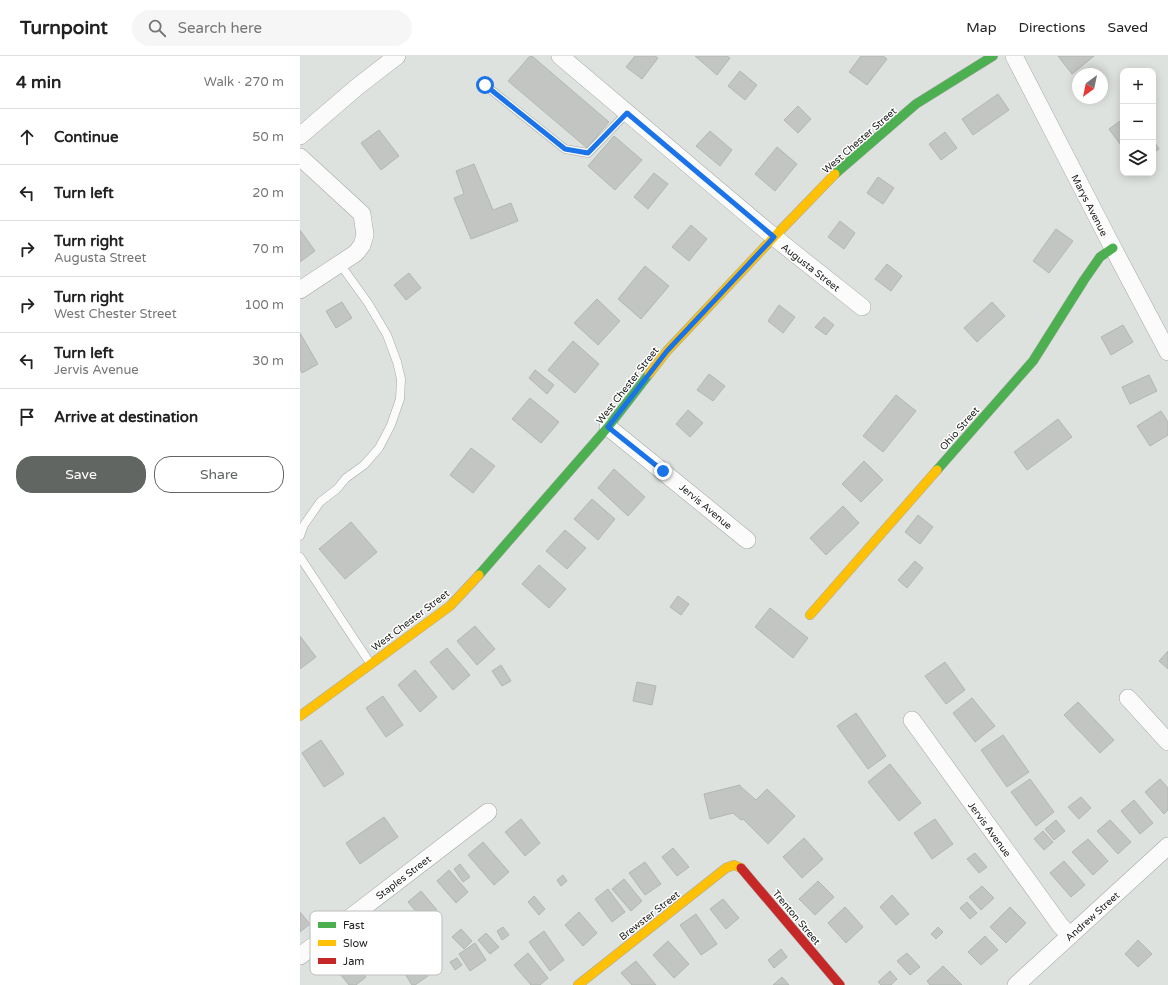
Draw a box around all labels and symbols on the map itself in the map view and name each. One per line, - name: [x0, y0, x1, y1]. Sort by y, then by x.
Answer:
- north arrow: [1072, 68, 1108, 104]
- route start: [476, 76, 494, 94]
- street label: West Chester Street: [820, 105, 899, 176]
- street label: Marys Avenue: [1068, 173, 1110, 239]
- street label: Augusta Street: [779, 241, 842, 295]
- street label: West Chester Street: [594, 345, 662, 427]
- street label: Ohio Street: [938, 404, 982, 453]
- route end: [654, 462, 672, 480]
- street label: Jervis Avenue: [677, 481, 734, 533]
- street label: West Chester Street: [369, 588, 452, 654]
- street label: Jervis Avenue: [965, 800, 1013, 860]
- street label: Staples Street: [374, 853, 434, 902]
- street label: Brewster Street: [617, 888, 682, 943]
- street label: Trenton Street: [770, 888, 823, 948]
- street label: Andrew Street: [1063, 889, 1122, 944]
- legend: [310, 911, 442, 975]
- text: Fast: [343, 919, 364, 932]
- text: Slow: [343, 937, 368, 950]
- text: Jam: [343, 955, 364, 968]

